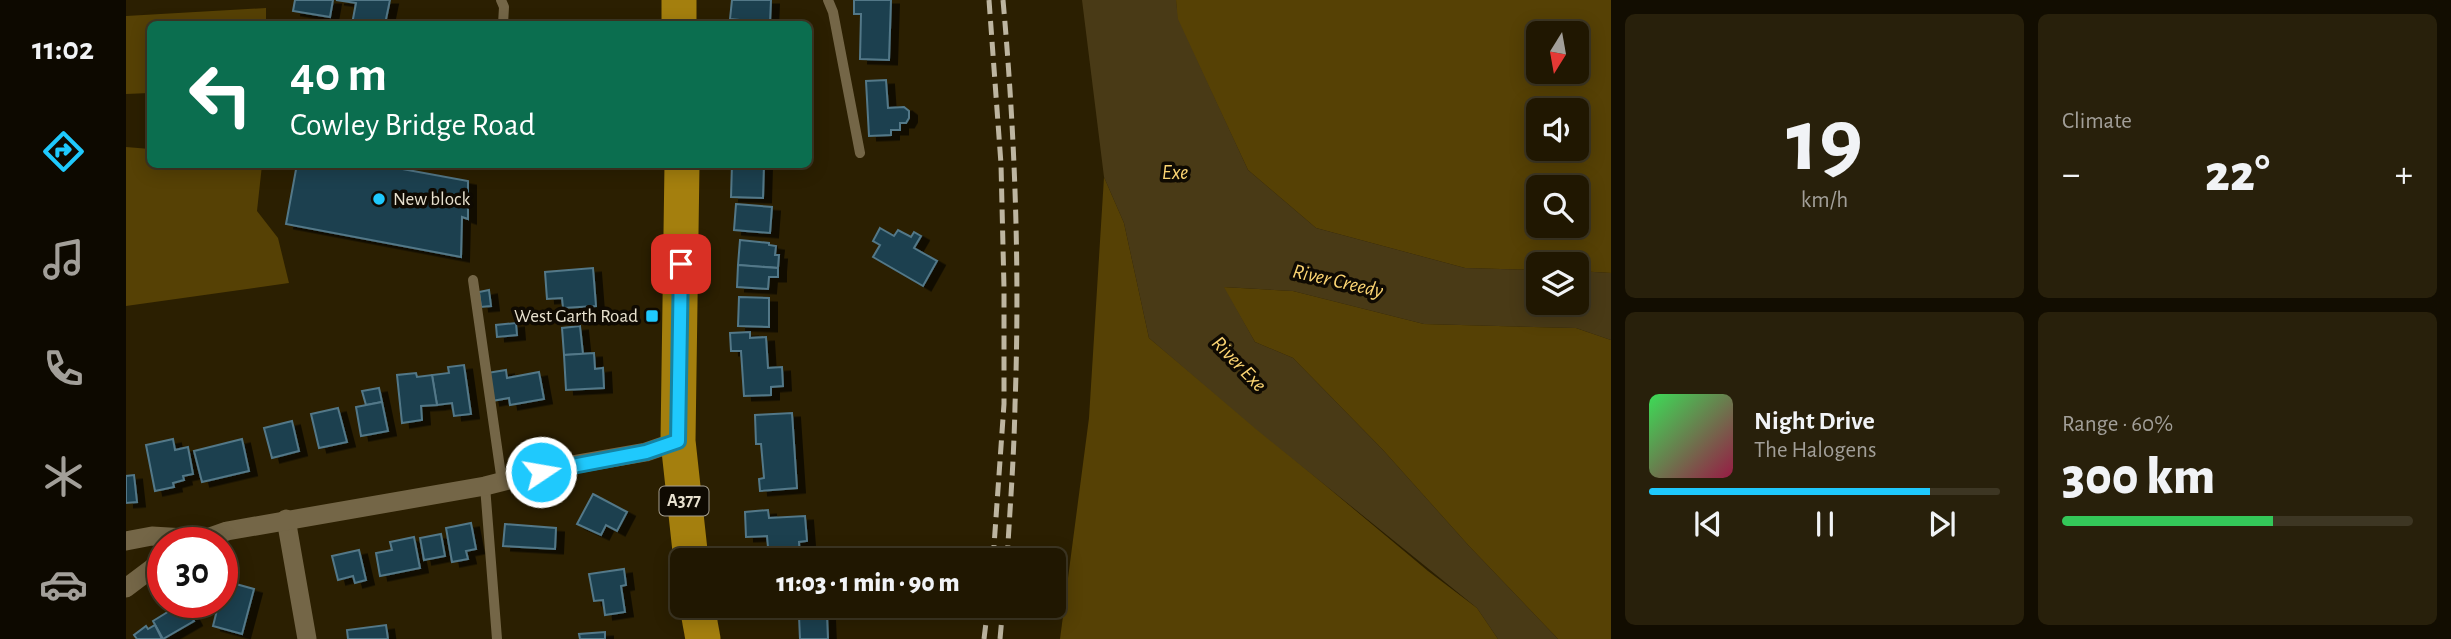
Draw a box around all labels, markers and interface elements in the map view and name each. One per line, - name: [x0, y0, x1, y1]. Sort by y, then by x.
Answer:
- north arrow: [1526, 21, 1589, 84]
- map controls: [1526, 21, 1589, 315]
- text: 11:02: [32, 33, 94, 65]
- icon: left: [175, 49, 266, 140]
- text: 40 m: [290, 51, 387, 100]
- text: 19: [1786, 96, 1863, 187]
- button: sound: [1526, 98, 1589, 161]
- text: Cowley Bridge Road: [290, 109, 535, 141]
- text: Climate: [2062, 110, 2132, 133]
- icon: directions: [39, 127, 88, 176]
- text: 22°: [2205, 148, 2270, 200]
- text: −: [2062, 156, 2080, 194]
- text: +: [2395, 156, 2413, 194]
- water label: Exe: [1162, 162, 1188, 183]
- button: search: [1526, 175, 1589, 238]
- text: km/h: [1801, 189, 1848, 212]
- place label: New block: [393, 190, 470, 209]
- marker: New block: [371, 191, 387, 207]
- pin: [651, 234, 711, 294]
- icon: music: [39, 235, 88, 284]
- icon: arrive: [662, 245, 700, 283]
- button: layers: [1526, 252, 1589, 315]
- water label: River Creedy: [1291, 260, 1386, 302]
- place label: West Garth Road: [514, 307, 638, 326]
- marker: West Garth Road: [644, 308, 660, 324]
- water label: River Exe: [1208, 332, 1270, 396]
- icon: phone: [39, 344, 88, 393]
- text: Night Drive: [1754, 408, 1875, 434]
- text: Range · 60%: [2062, 413, 2173, 436]
- position arrow: [504, 435, 578, 509]
- text: The Halogens: [1754, 439, 1876, 462]
- text: 300 km: [2062, 451, 2215, 503]
- icon: climate: [39, 452, 88, 501]
- road number: A377: [660, 486, 708, 516]
- icon: previous: [1689, 505, 1727, 543]
- icon: pause: [1806, 505, 1844, 543]
- icon: next: [1923, 505, 1961, 543]
- speed limit sign: 30: [147, 527, 238, 618]
- icon: car: [39, 560, 88, 609]
- text: 11:03 · 1 min · 90 m: [776, 570, 960, 596]

